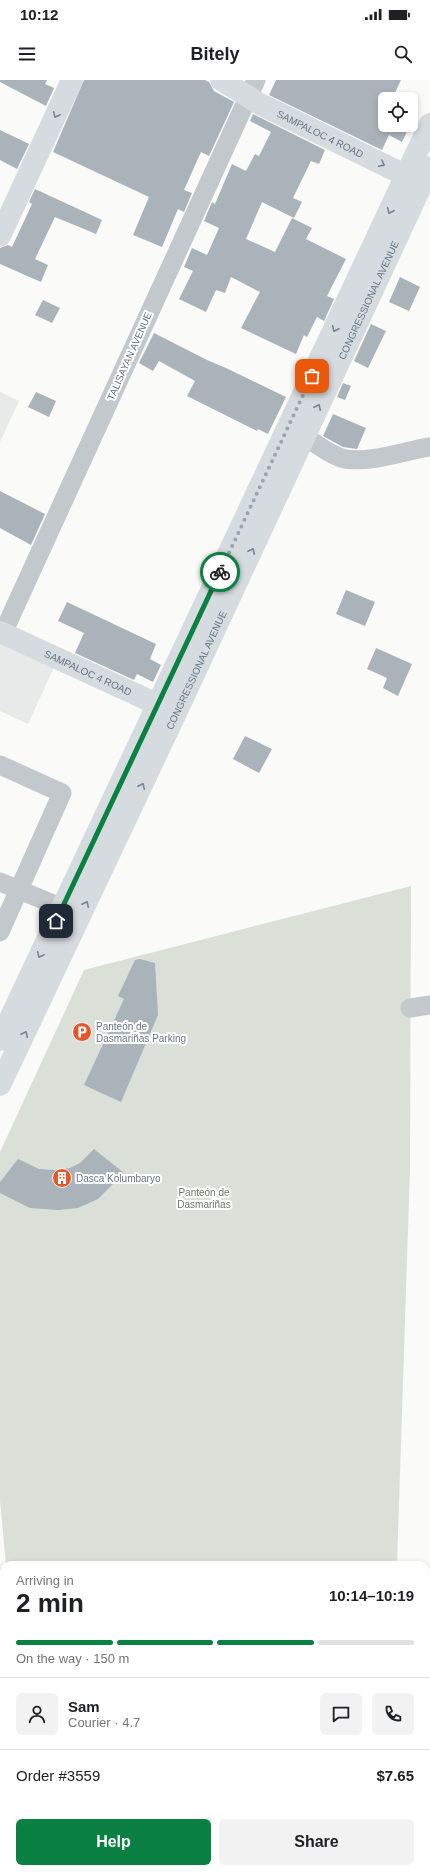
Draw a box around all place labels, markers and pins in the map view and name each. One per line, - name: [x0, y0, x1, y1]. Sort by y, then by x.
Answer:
- pin: [295, 359, 329, 393]
- pin: [39, 904, 73, 938]
- parking icon: Panteón de Dasmariñas Parking: [71, 1021, 93, 1043]
- place label: Panteón de Dasmariñas Parking: [96, 1021, 186, 1044]
- building icon: Dasca Kolumbaryo: [51, 1167, 73, 1189]
- place label: Dasca Kolumbaryo: [76, 1173, 161, 1184]

